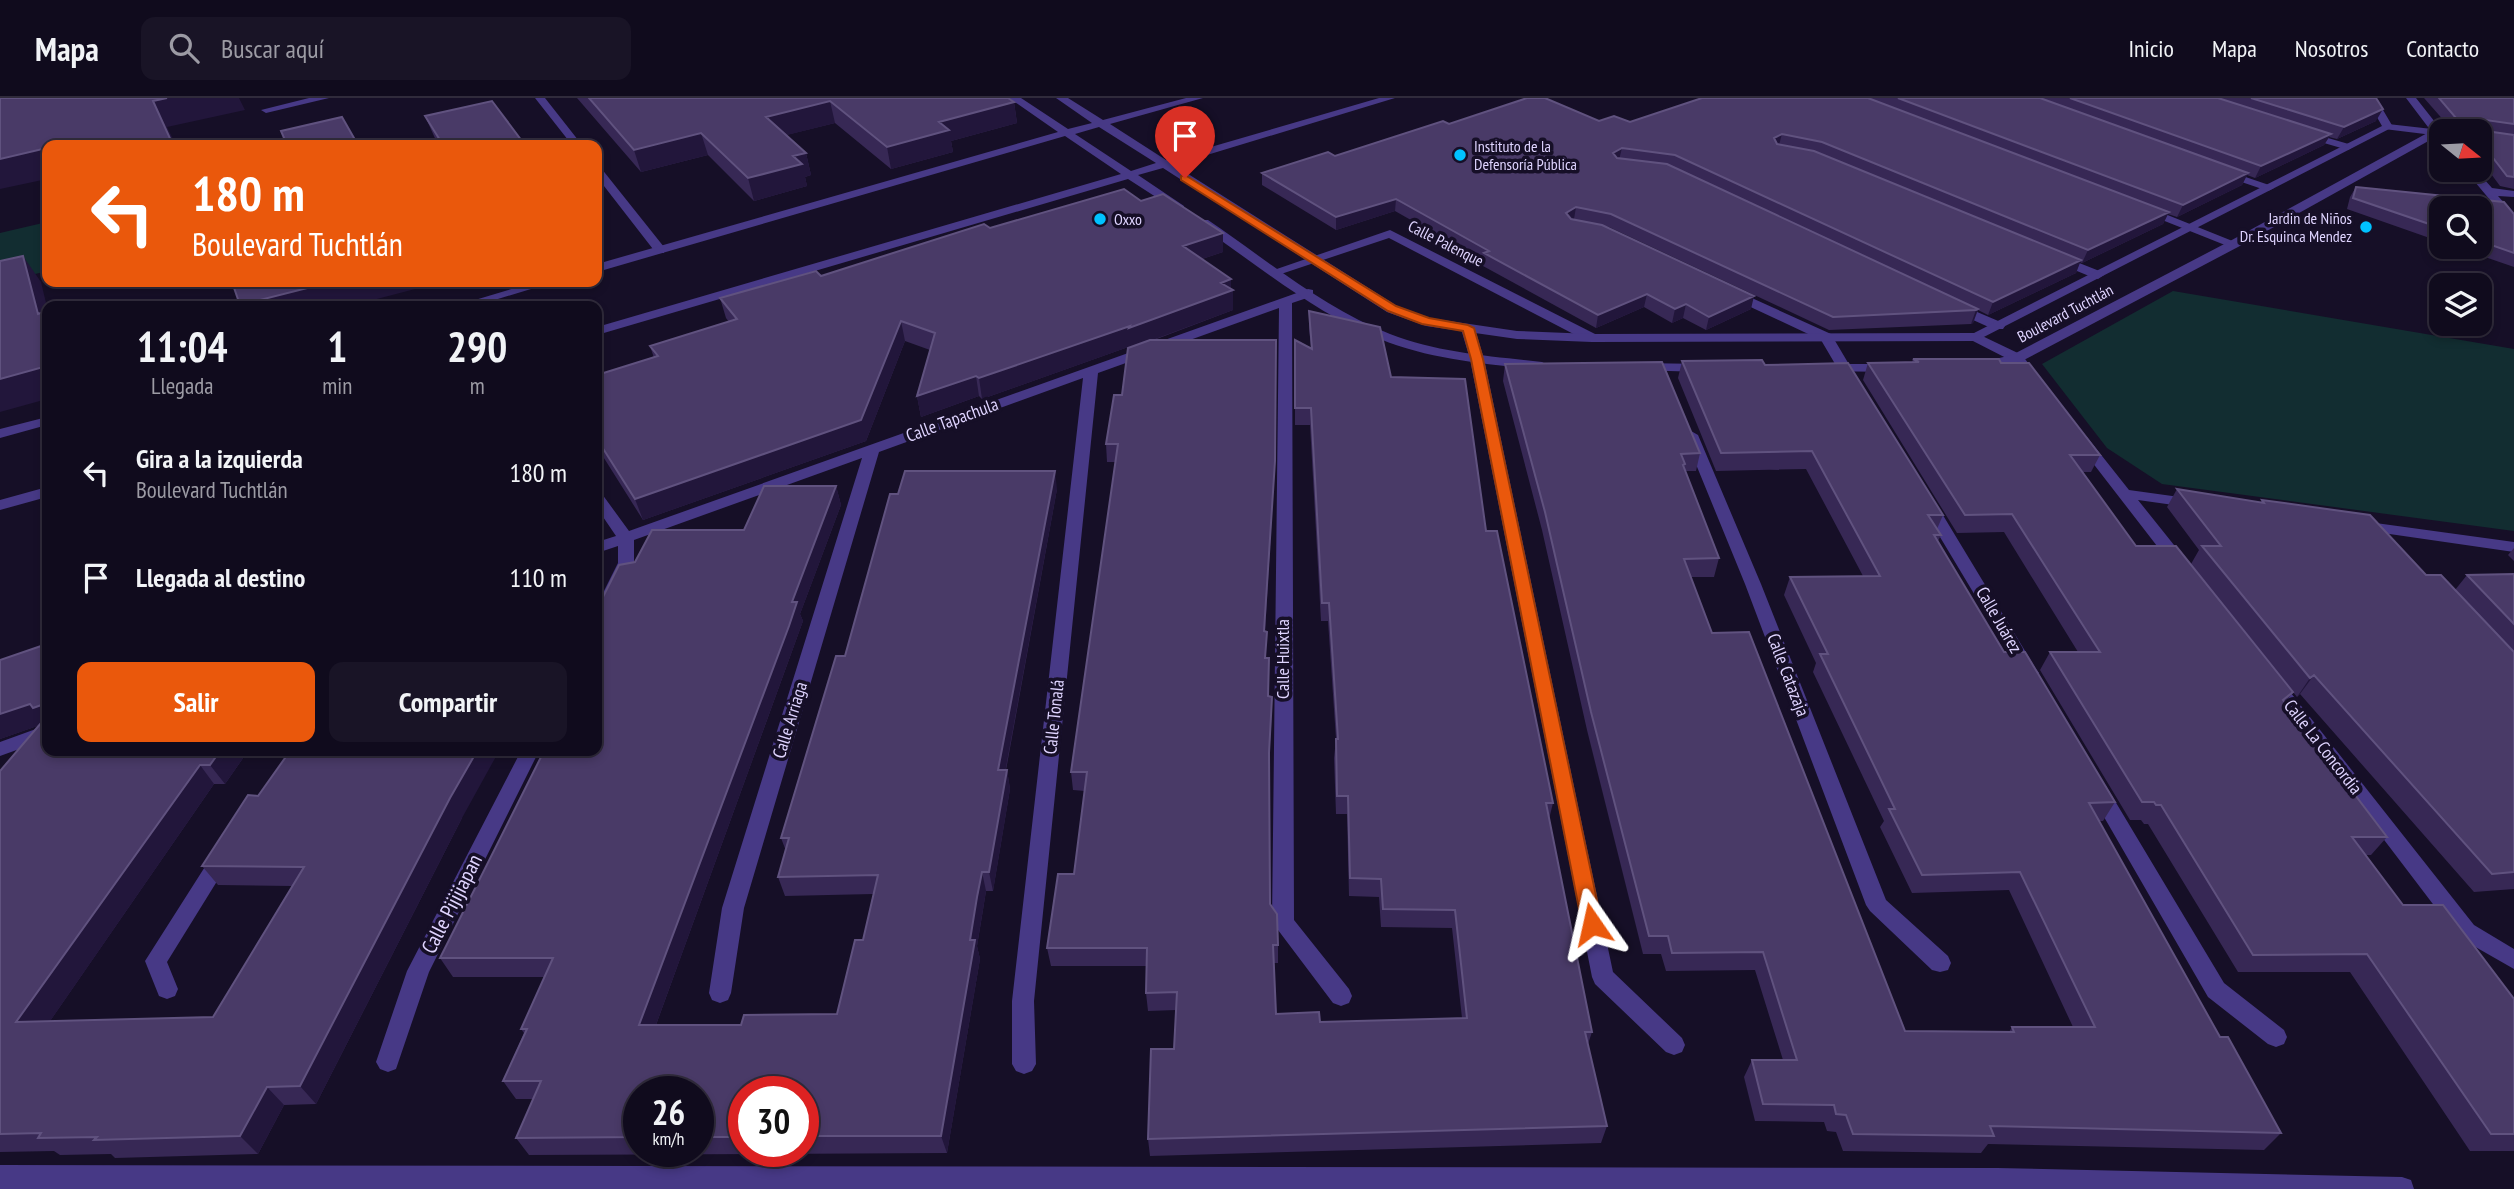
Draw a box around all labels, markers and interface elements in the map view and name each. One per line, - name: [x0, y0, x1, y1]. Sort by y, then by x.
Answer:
- search box: [141, 17, 631, 80]
- text: Mapa: [35, 27, 99, 70]
- icon: search: [165, 29, 203, 67]
- text: Buscar aquí: [221, 32, 324, 65]
- text: Inicio: [2128, 33, 2174, 64]
- text: Mapa: [2212, 33, 2257, 64]
- text: Nosotros: [2295, 33, 2368, 64]
- text: Contacto: [2406, 33, 2479, 64]
- pin: [1155, 106, 1215, 178]
- icon: arrive: [1166, 117, 1204, 155]
- north arrow: [2429, 119, 2492, 182]
- map controls: [2429, 119, 2492, 336]
- place label: Instituto de la Defensoría Pública: [1474, 136, 1577, 174]
- marker: Instituto de la Defensoría Pública: [1452, 147, 1468, 163]
- text: 180 m: [192, 161, 305, 225]
- icon: left: [77, 168, 168, 259]
- button: search: [2429, 196, 2492, 259]
- place label: Jardin de Niños Dr. Esquinca Mendez: [2240, 208, 2352, 246]
- place label: Oxxo: [1114, 209, 1142, 229]
- marker: Oxxo: [1092, 211, 1108, 227]
- street label: Calle Palenque: [1405, 215, 1487, 271]
- marker: Jardin de Niños Dr. Esquinca Mendez: [2358, 219, 2374, 235]
- text: Boulevard Tuchtlán: [192, 223, 403, 265]
- button: layers: [2429, 273, 2492, 336]
- street label: Boulevard Tuchtlán: [2014, 279, 2116, 347]
- text: 11:04: [137, 319, 228, 374]
- text: 1: [327, 319, 347, 374]
- text: 290: [447, 319, 507, 374]
- text: Llegada: [151, 371, 213, 400]
- text: min: [322, 371, 352, 400]
- text: m: [470, 371, 485, 400]
- street label: Calle Tapachula: [902, 392, 1001, 447]
- text: Gira a la izquierda: [136, 442, 303, 475]
- icon: left: [77, 454, 115, 492]
- text: 180 m: [509, 456, 567, 489]
- text: Boulevard Tuchtlán: [136, 475, 287, 504]
- icon: arrive: [77, 559, 115, 597]
- text: Llegada al destino: [136, 561, 305, 594]
- text: 110 m: [509, 561, 567, 594]
- street label: Calle Juárez: [1971, 582, 2028, 657]
- street label: Calle Huixtla: [1271, 619, 1294, 699]
- street label: Calle Catazaja: [1762, 630, 1815, 720]
- button: Salir: [77, 662, 315, 742]
- button: Compartir: [329, 662, 567, 742]
- street label: Calle Arriaga: [767, 679, 812, 761]
- street label: Calle Tonalá: [1038, 679, 1069, 755]
- street label: Calle La Concordia: [2279, 695, 2368, 799]
- street label: Calle Pijijiapan: [415, 850, 488, 958]
- position arrow: [1555, 887, 1629, 961]
- speed limit sign: 30: [728, 1076, 819, 1167]
- text: 26: [652, 1089, 685, 1135]
- text: km/h: [653, 1127, 684, 1150]

